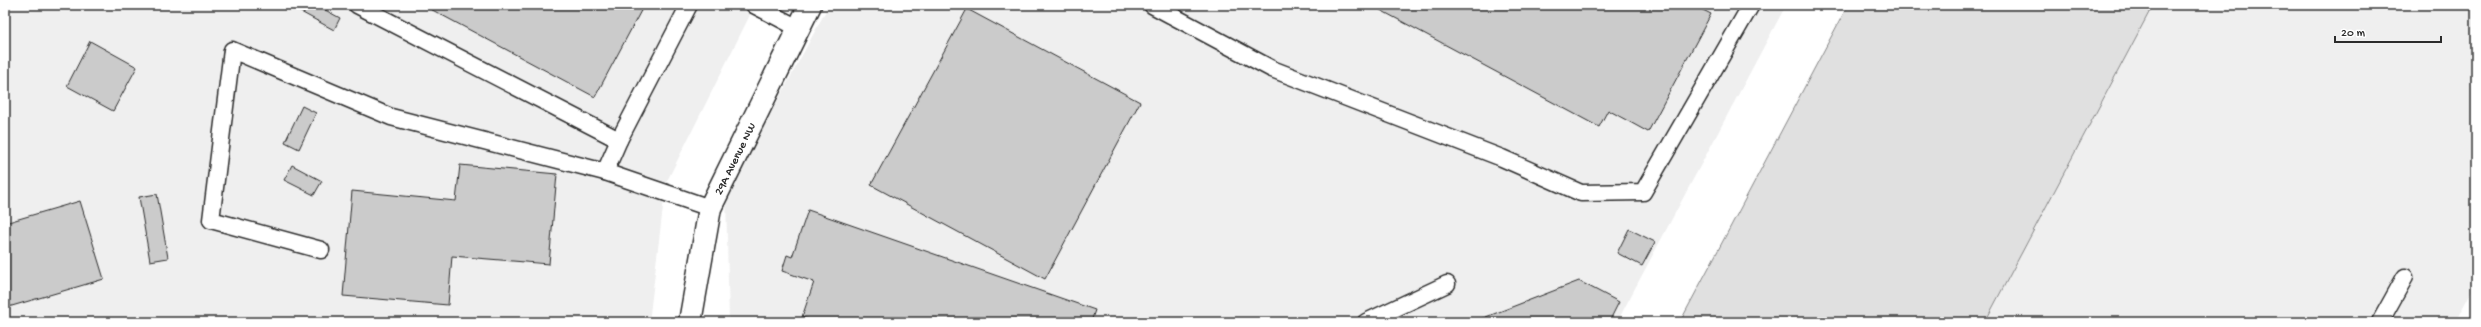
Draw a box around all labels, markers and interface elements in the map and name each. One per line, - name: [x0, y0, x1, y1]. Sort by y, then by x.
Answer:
- scale bar: [2335, 18, 2441, 44]
- text: 20 m: [2341, 27, 2366, 41]
- street label: 29A Avenue NW: [713, 121, 760, 198]

